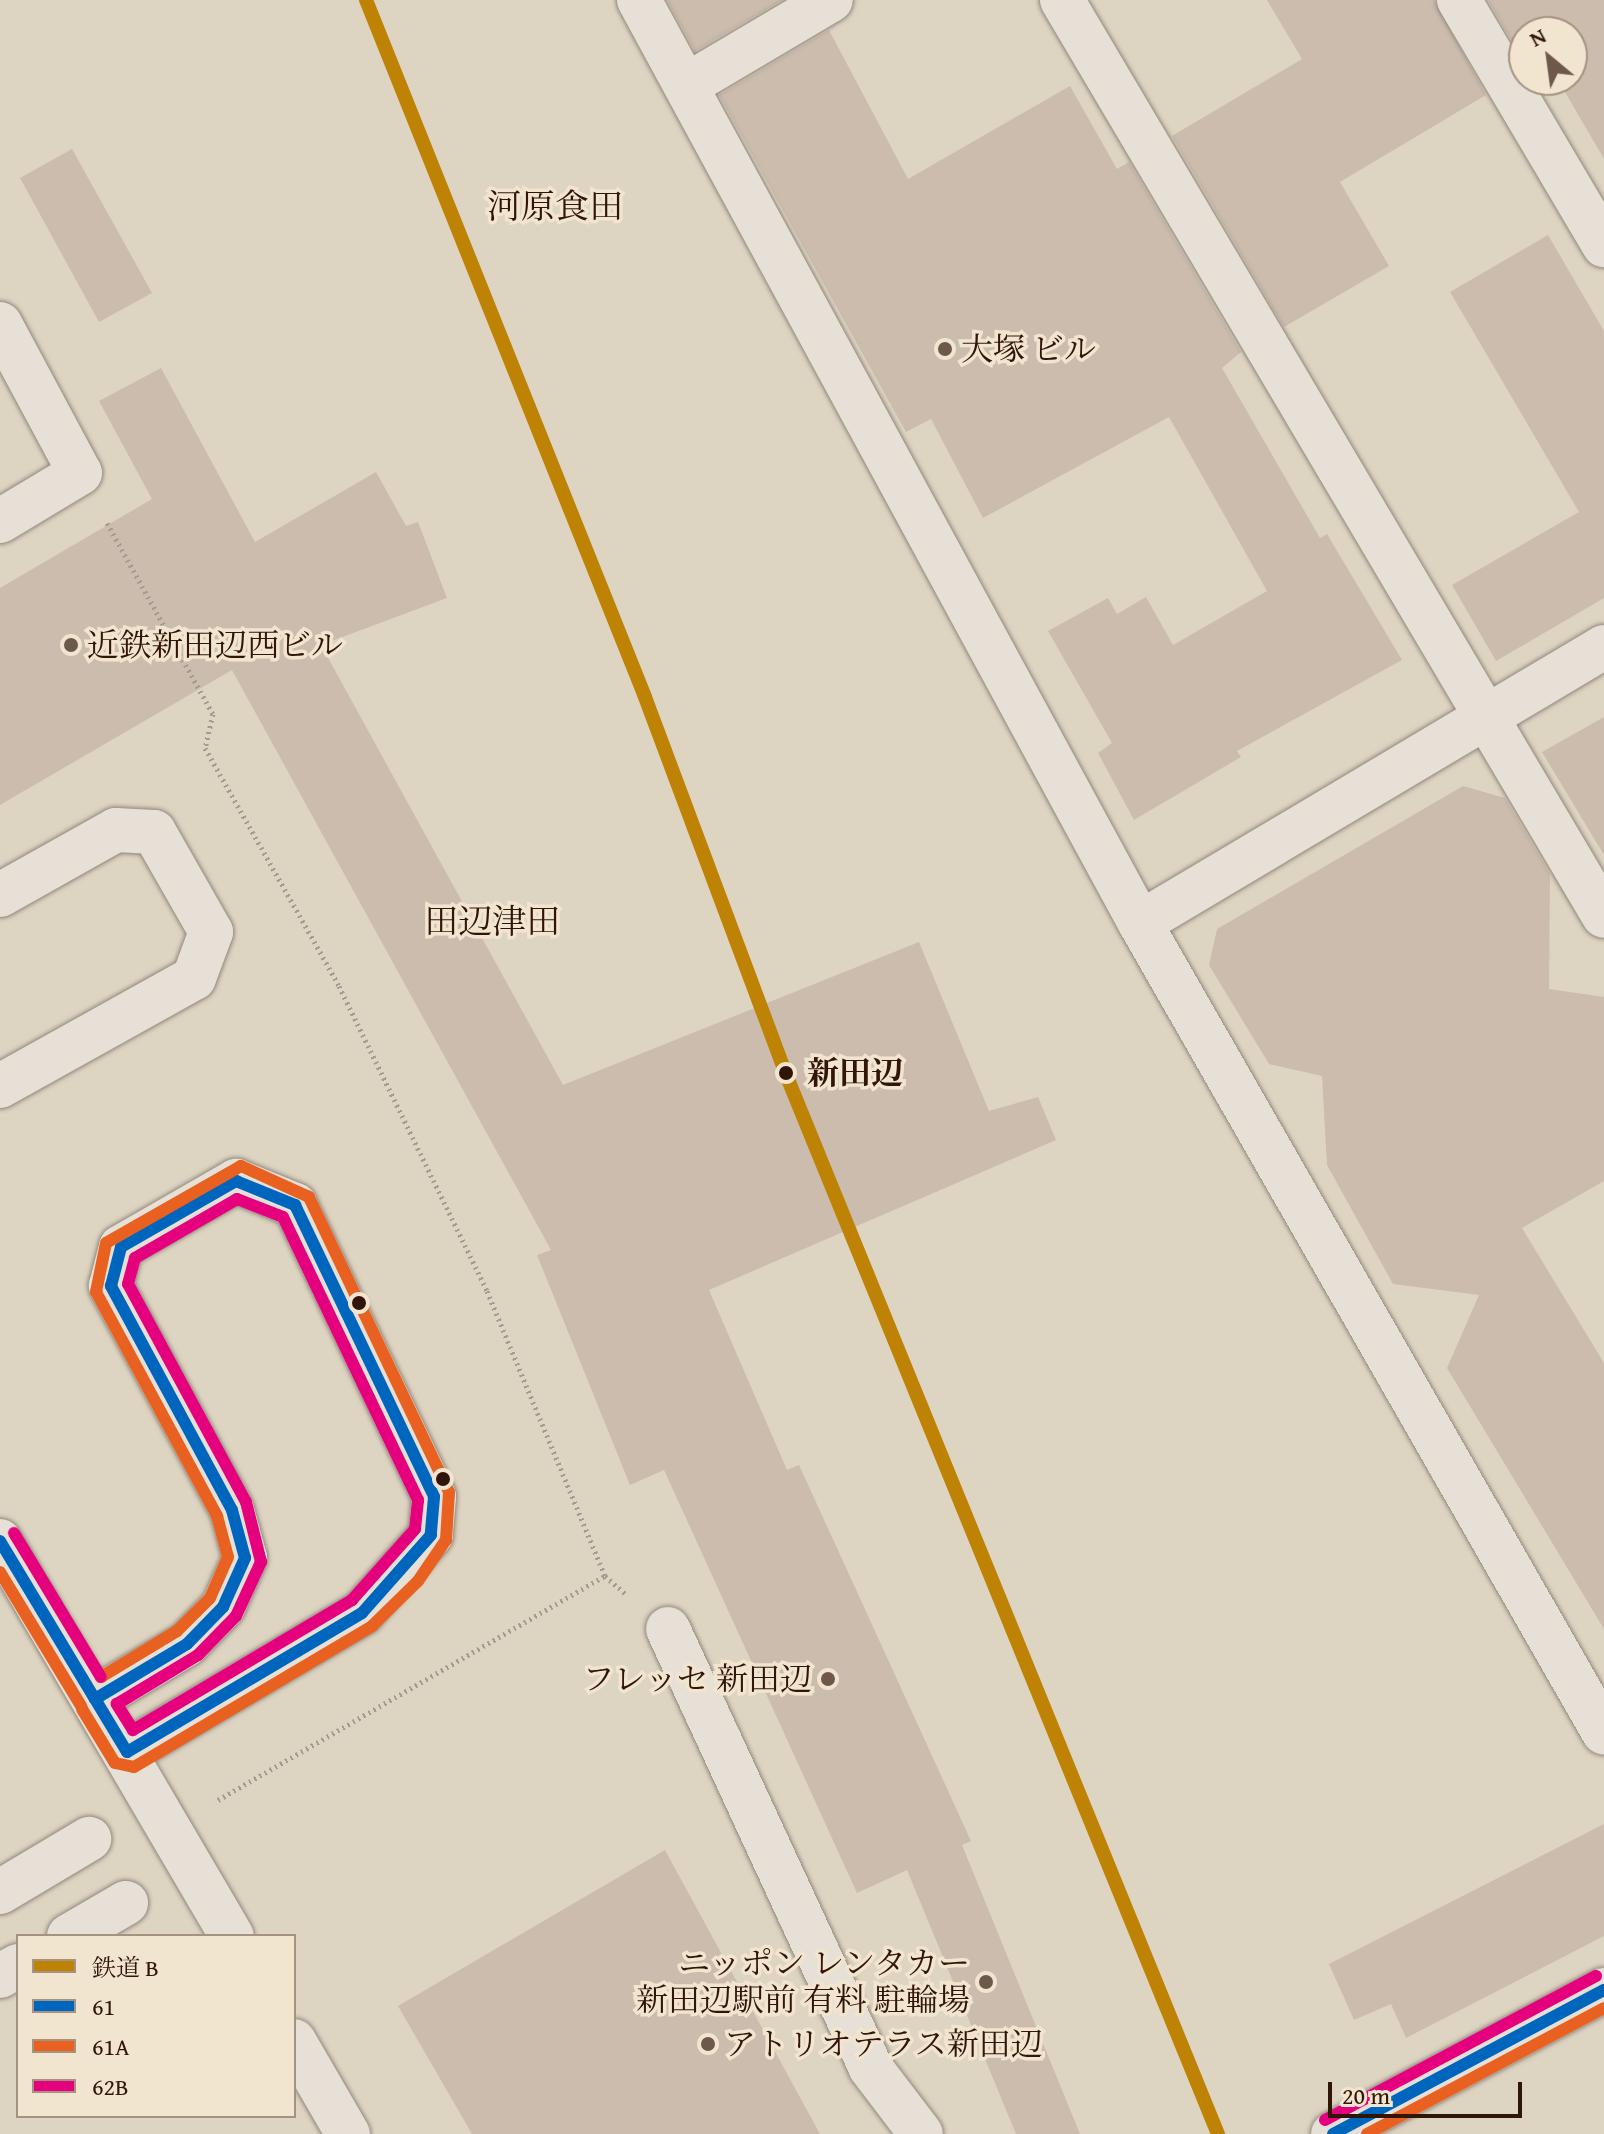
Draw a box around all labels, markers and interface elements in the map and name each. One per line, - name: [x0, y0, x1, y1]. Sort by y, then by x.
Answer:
- north arrow: [1508, 16, 1588, 96]
- text: N: [1523, 19, 1552, 54]
- district label: 河原食田: [487, 186, 623, 226]
- place label: 大塚 ビル: [961, 330, 1096, 368]
- marker: 大塚 ビル: [936, 340, 954, 358]
- place label: 近鉄新田辺西ビル: [87, 626, 343, 664]
- marker: 近鉄新田辺西ビル: [62, 636, 80, 654]
- district label: 田辺津田: [424, 901, 560, 941]
- place label: 新田辺: [807, 1054, 903, 1092]
- marker: 新田辺: [772, 1059, 800, 1087]
- unlabelled marker: [351, 1295, 367, 1311]
- unlabelled marker: [435, 1471, 451, 1487]
- place label: フレッセ 新田辺: [581, 1660, 812, 1698]
- marker: フレッセ 新田辺: [819, 1670, 837, 1688]
- legend: [16, 1934, 296, 2118]
- place label: ニッポン レンタカー 新田辺駅前 有料 駐輪場: [636, 1945, 970, 2020]
- text: 鉄道 B: [92, 1950, 159, 1985]
- marker: ニッポン レンタカー 新田辺駅前 有料 駐輪場: [977, 1973, 995, 1991]
- text: 61: [92, 1989, 115, 2024]
- place label: アトリオテラス新田辺: [724, 2025, 1044, 2063]
- text: 61A: [92, 2029, 130, 2064]
- marker: アトリオテラス新田辺: [699, 2035, 717, 2053]
- scale bar: [1332, 2066, 1526, 2116]
- text: 62B: [92, 2069, 129, 2104]
- text: 20 m: [1342, 2078, 1390, 2113]

